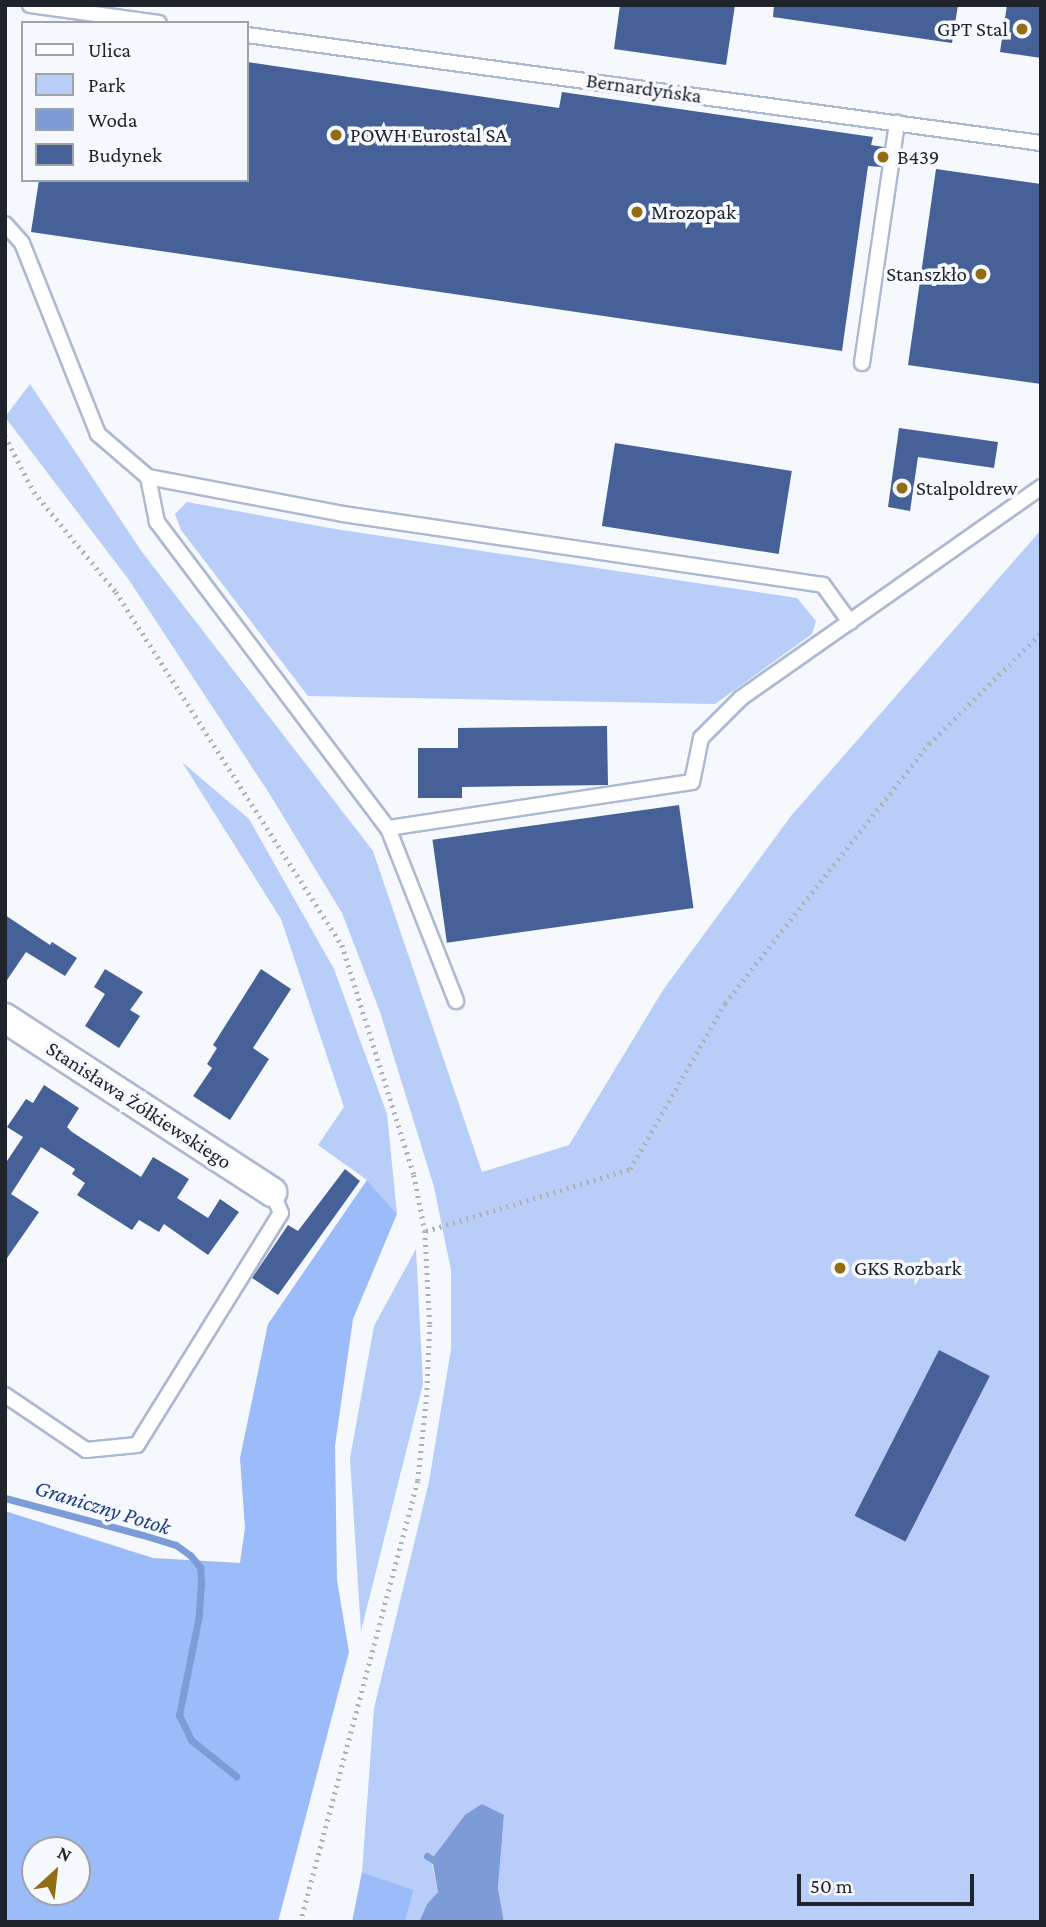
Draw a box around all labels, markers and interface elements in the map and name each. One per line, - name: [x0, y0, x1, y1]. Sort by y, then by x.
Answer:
- place label: GPT Stal: [937, 16, 1008, 42]
- legend: [21, 21, 248, 182]
- marker: GPT Stal: [1014, 21, 1030, 37]
- text: Ulica: [88, 38, 131, 62]
- street label: Bernardyńska: [585, 67, 703, 109]
- text: Park: [88, 73, 125, 97]
- text: Woda: [88, 108, 138, 132]
- place label: POWH Eurostal SA: [350, 122, 507, 148]
- marker: POWH Eurostal SA: [328, 127, 344, 143]
- text: Budynek: [88, 143, 162, 167]
- place label: B439: [897, 144, 940, 170]
- marker: B439: [875, 149, 891, 165]
- place label: Mrozopak: [651, 199, 736, 225]
- marker: Mrozopak: [629, 204, 645, 220]
- place label: Stanszkło: [886, 261, 967, 287]
- marker: Stanszkło: [973, 266, 989, 282]
- place label: Stalpoldrew: [916, 475, 1018, 501]
- marker: Stalpoldrew: [894, 480, 910, 496]
- street label: Stanisława Żółkiewskiego: [42, 1036, 236, 1174]
- place label: GKS Rozbark: [854, 1255, 962, 1281]
- marker: GKS Rozbark: [832, 1260, 848, 1276]
- water label: Graniczny Potok: [32, 1473, 174, 1541]
- north arrow: [21, 1836, 91, 1906]
- text: N: [54, 1841, 75, 1866]
- scale bar: [801, 1860, 978, 1904]
- text: 50 m: [810, 1874, 853, 1898]

